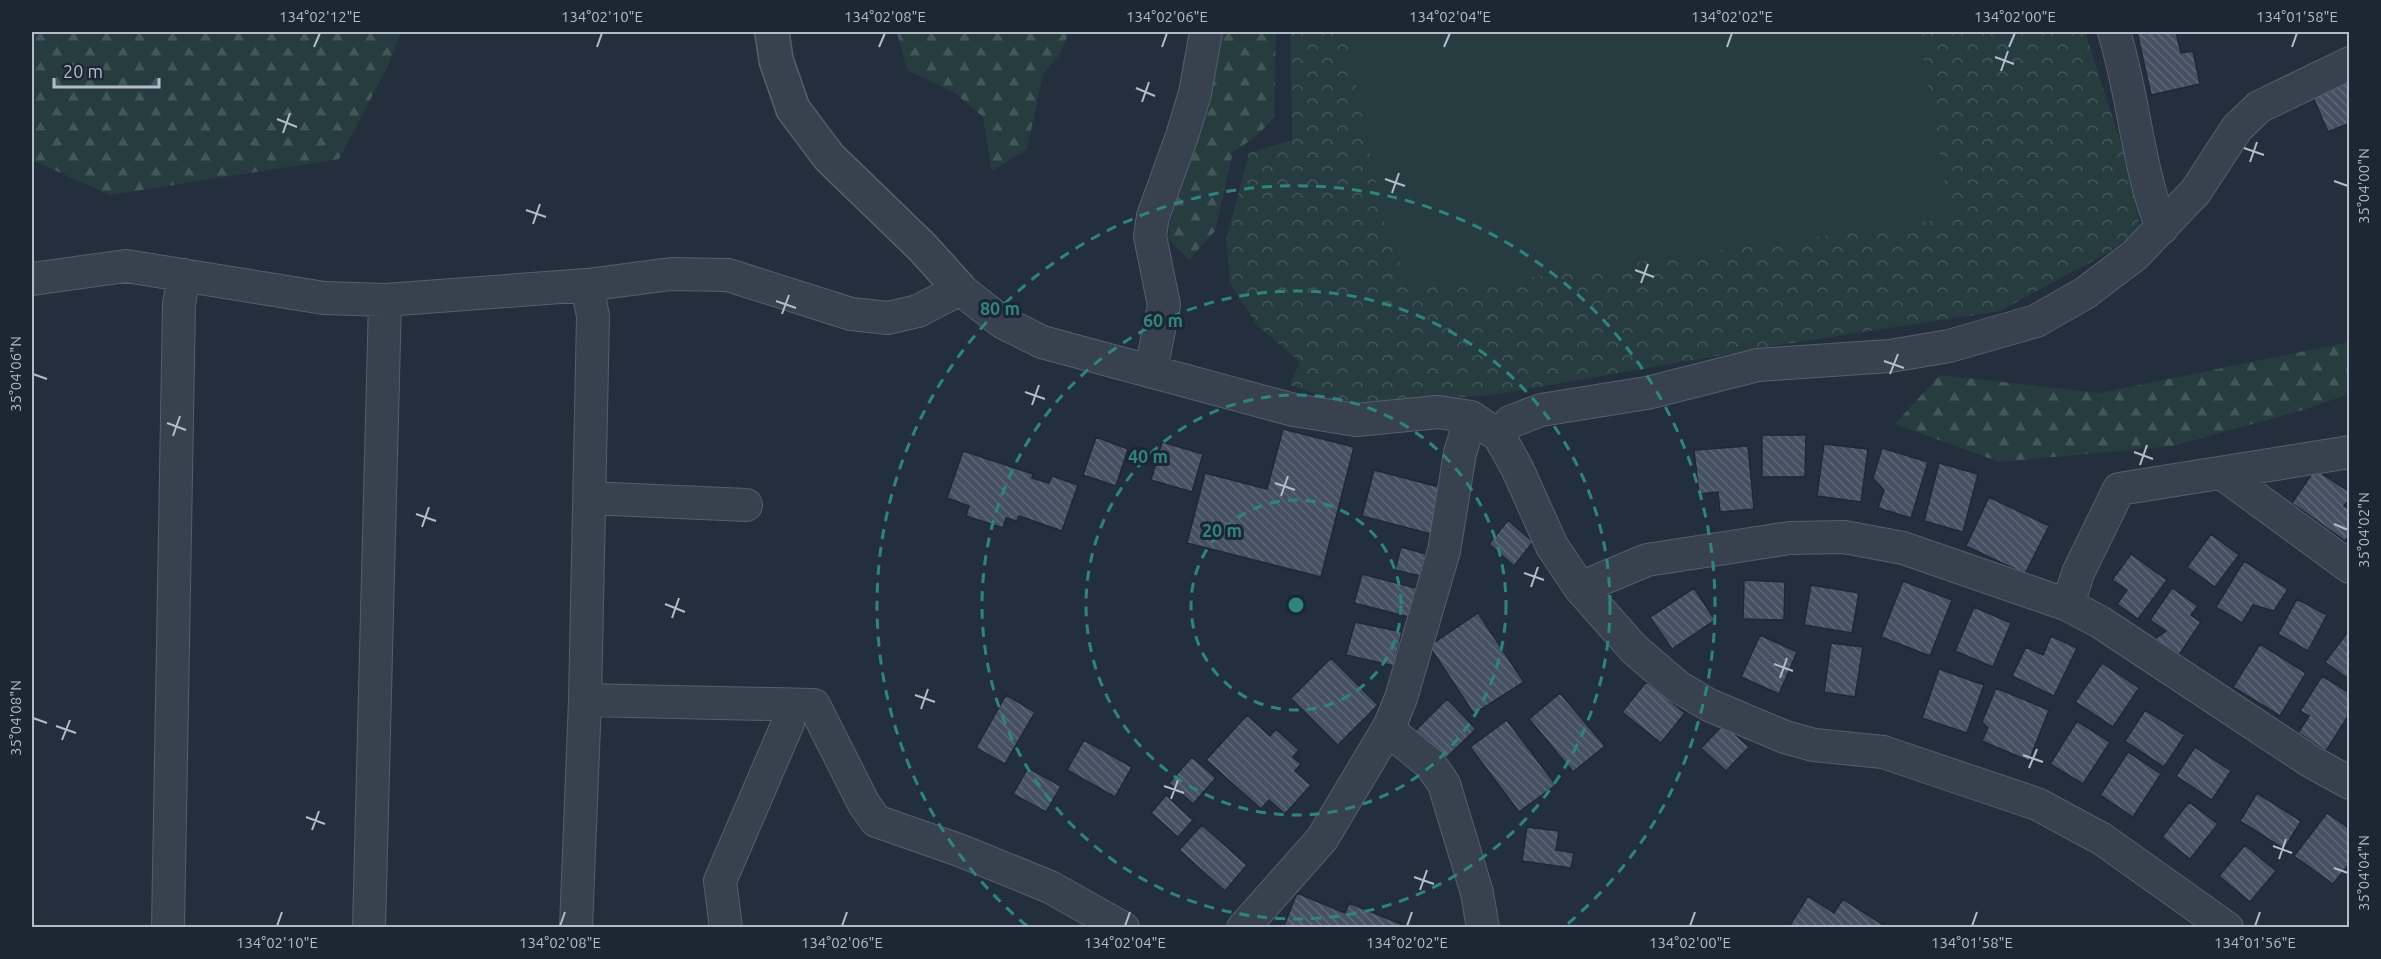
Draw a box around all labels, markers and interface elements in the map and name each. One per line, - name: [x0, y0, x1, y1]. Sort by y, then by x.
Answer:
- text: 134°02'12"E: [279, 8, 361, 25]
- text: 134°02'10"E: [561, 8, 643, 25]
- text: 134°02'08"E: [844, 8, 926, 25]
- text: 134°02'06"E: [1126, 8, 1208, 25]
- text: 134°02'04"E: [1409, 8, 1491, 25]
- text: 134°02'02"E: [1691, 8, 1773, 25]
- text: 134°02'00"E: [1974, 8, 2056, 25]
- text: 134°01'58"E: [2256, 8, 2338, 25]
- scale bar: [54, 51, 159, 89]
- text: 20 m: [63, 61, 103, 81]
- text: 35°04'00"N: [2355, 148, 2372, 224]
- text: 80 m: [980, 298, 1020, 318]
- text: 60 m: [1143, 310, 1183, 330]
- text: 35°04'06"N: [7, 336, 24, 412]
- text: 40 m: [1128, 446, 1168, 466]
- text: 35°04'02"N: [2355, 492, 2372, 568]
- text: 20 m: [1202, 520, 1242, 540]
- centre of rings: [1286, 595, 1306, 615]
- text: 35°04'08"N: [7, 680, 24, 756]
- text: 35°04'04"N: [2355, 835, 2372, 911]
- text: 134°02'10"E: [236, 934, 318, 951]
- text: 134°02'08"E: [519, 934, 601, 951]
- text: 134°02'06"E: [801, 934, 883, 951]
- text: 134°02'04"E: [1084, 934, 1166, 951]
- text: 134°02'02"E: [1366, 934, 1448, 951]
- text: 134°02'00"E: [1649, 934, 1731, 951]
- text: 134°01'58"E: [1931, 934, 2013, 951]
- text: 134°01'56"E: [2214, 934, 2296, 951]

